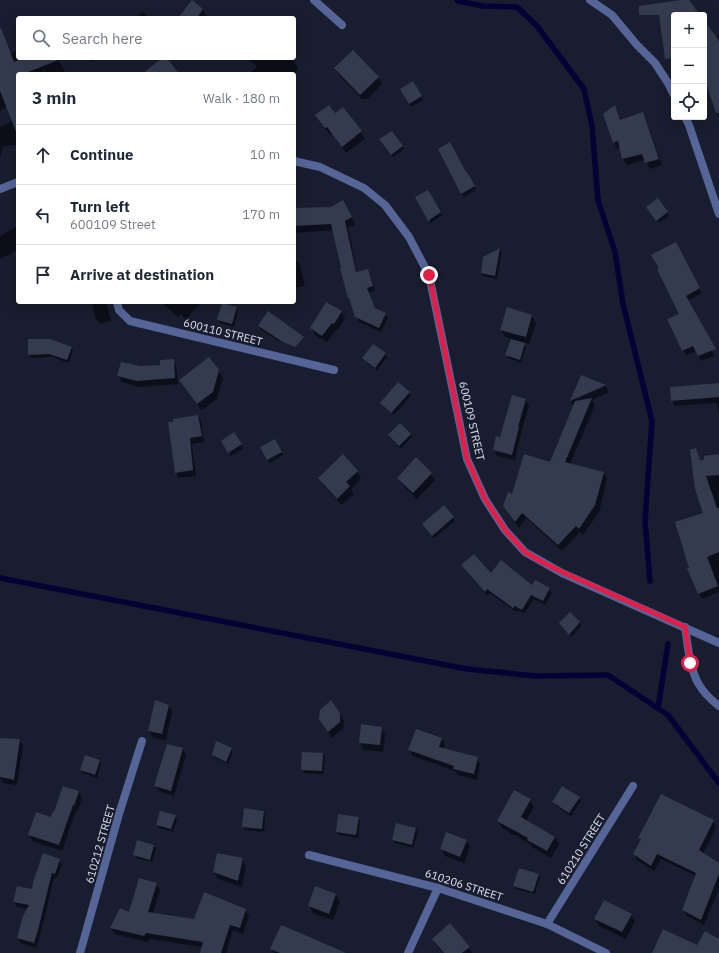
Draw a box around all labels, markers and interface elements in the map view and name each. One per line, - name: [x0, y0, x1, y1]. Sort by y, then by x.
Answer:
- map controls: [671, 12, 707, 120]
- button: +: [671, 12, 707, 48]
- search box: [16, 16, 296, 60]
- icon: search: [30, 27, 52, 49]
- text: Search here: [62, 29, 142, 48]
- button: −: [671, 48, 707, 84]
- button: locate: [671, 84, 707, 120]
- text: 3 min: [32, 87, 76, 109]
- text: Walk · 180 m: [203, 90, 280, 107]
- icon: ahead: [32, 144, 54, 166]
- text: Continue: [70, 145, 134, 164]
- text: 10 m: [250, 146, 280, 163]
- text: Turn left: [70, 197, 130, 216]
- icon: left: [32, 204, 54, 226]
- text: 170 m: [242, 206, 280, 223]
- text: 600109 Street: [70, 216, 156, 233]
- icon: arrive: [32, 264, 54, 286]
- text: Arrive at destination: [70, 265, 214, 284]
- route end: [420, 266, 438, 284]
- street label: 600110 STREET: [182, 315, 265, 349]
- street label: 600109 STREET: [456, 380, 488, 463]
- route start: [681, 654, 699, 672]
- street label: 610212 STREET: [82, 803, 118, 885]
- street label: 610210 STREET: [554, 810, 609, 887]
- street label: 610206 STREET: [423, 866, 505, 904]

